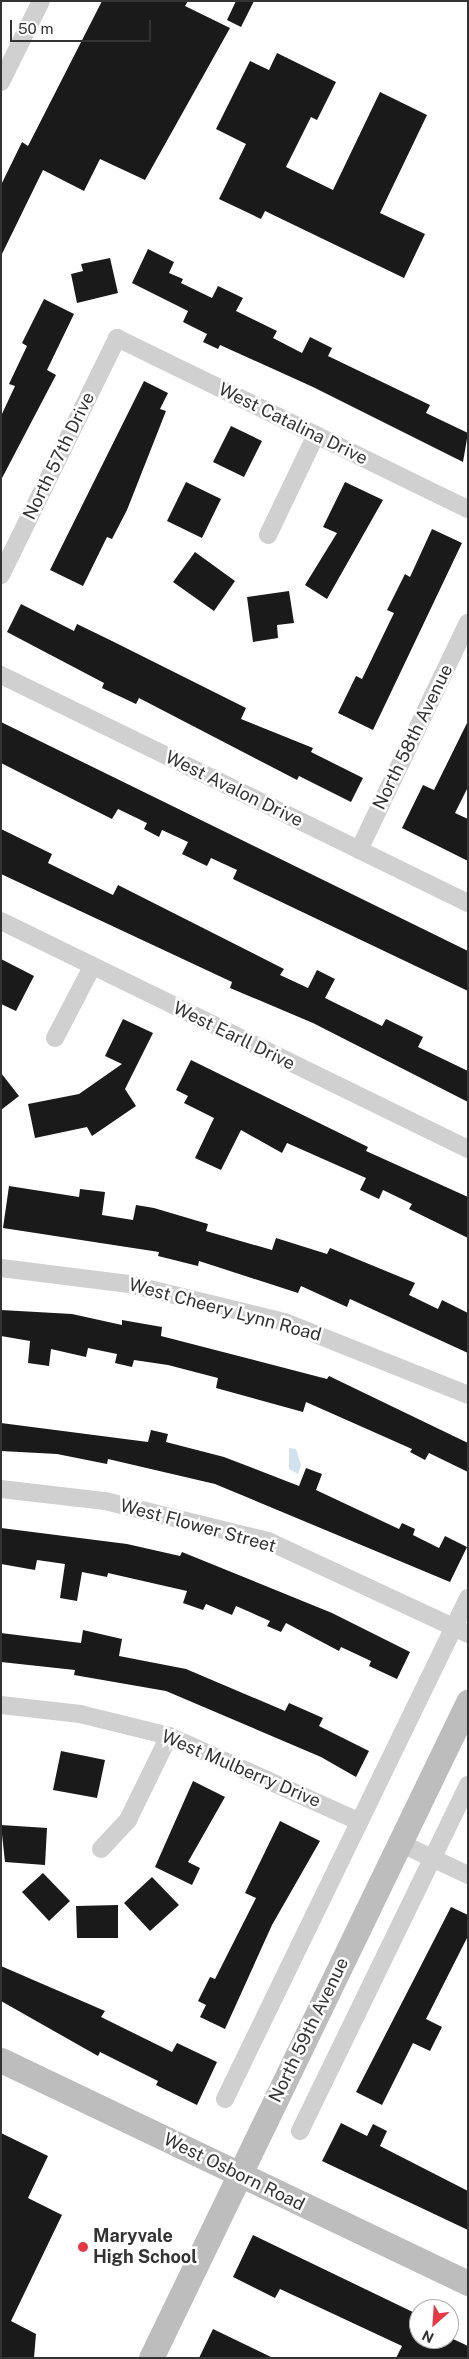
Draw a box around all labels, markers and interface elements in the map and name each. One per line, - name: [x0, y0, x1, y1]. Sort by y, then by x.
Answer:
- scale bar: [12, 10, 154, 42]
- text: 50 m: [18, 20, 53, 37]
- street label: West Catalina Drive: [215, 379, 371, 469]
- street label: North 57th Drive: [19, 389, 99, 523]
- street label: North 58th Avenue: [368, 661, 458, 813]
- street label: West Avalon Drive: [162, 746, 306, 832]
- street label: West Earll Drive: [170, 997, 298, 1075]
- street label: West Cheery Lynn Road: [126, 1274, 324, 1346]
- street label: West Flower Street: [118, 1495, 278, 1557]
- street label: West Mulberry Drive: [158, 1726, 324, 1812]
- street label: North 59th Avenue: [265, 1954, 353, 2106]
- street label: West Osborn Road: [160, 2128, 308, 2216]
- place label: Maryvale High School: [93, 2226, 197, 2268]
- marker: Maryvale High School: [77, 2241, 89, 2253]
- north arrow: [409, 2299, 459, 2349]
- text: N: [419, 2327, 436, 2346]

